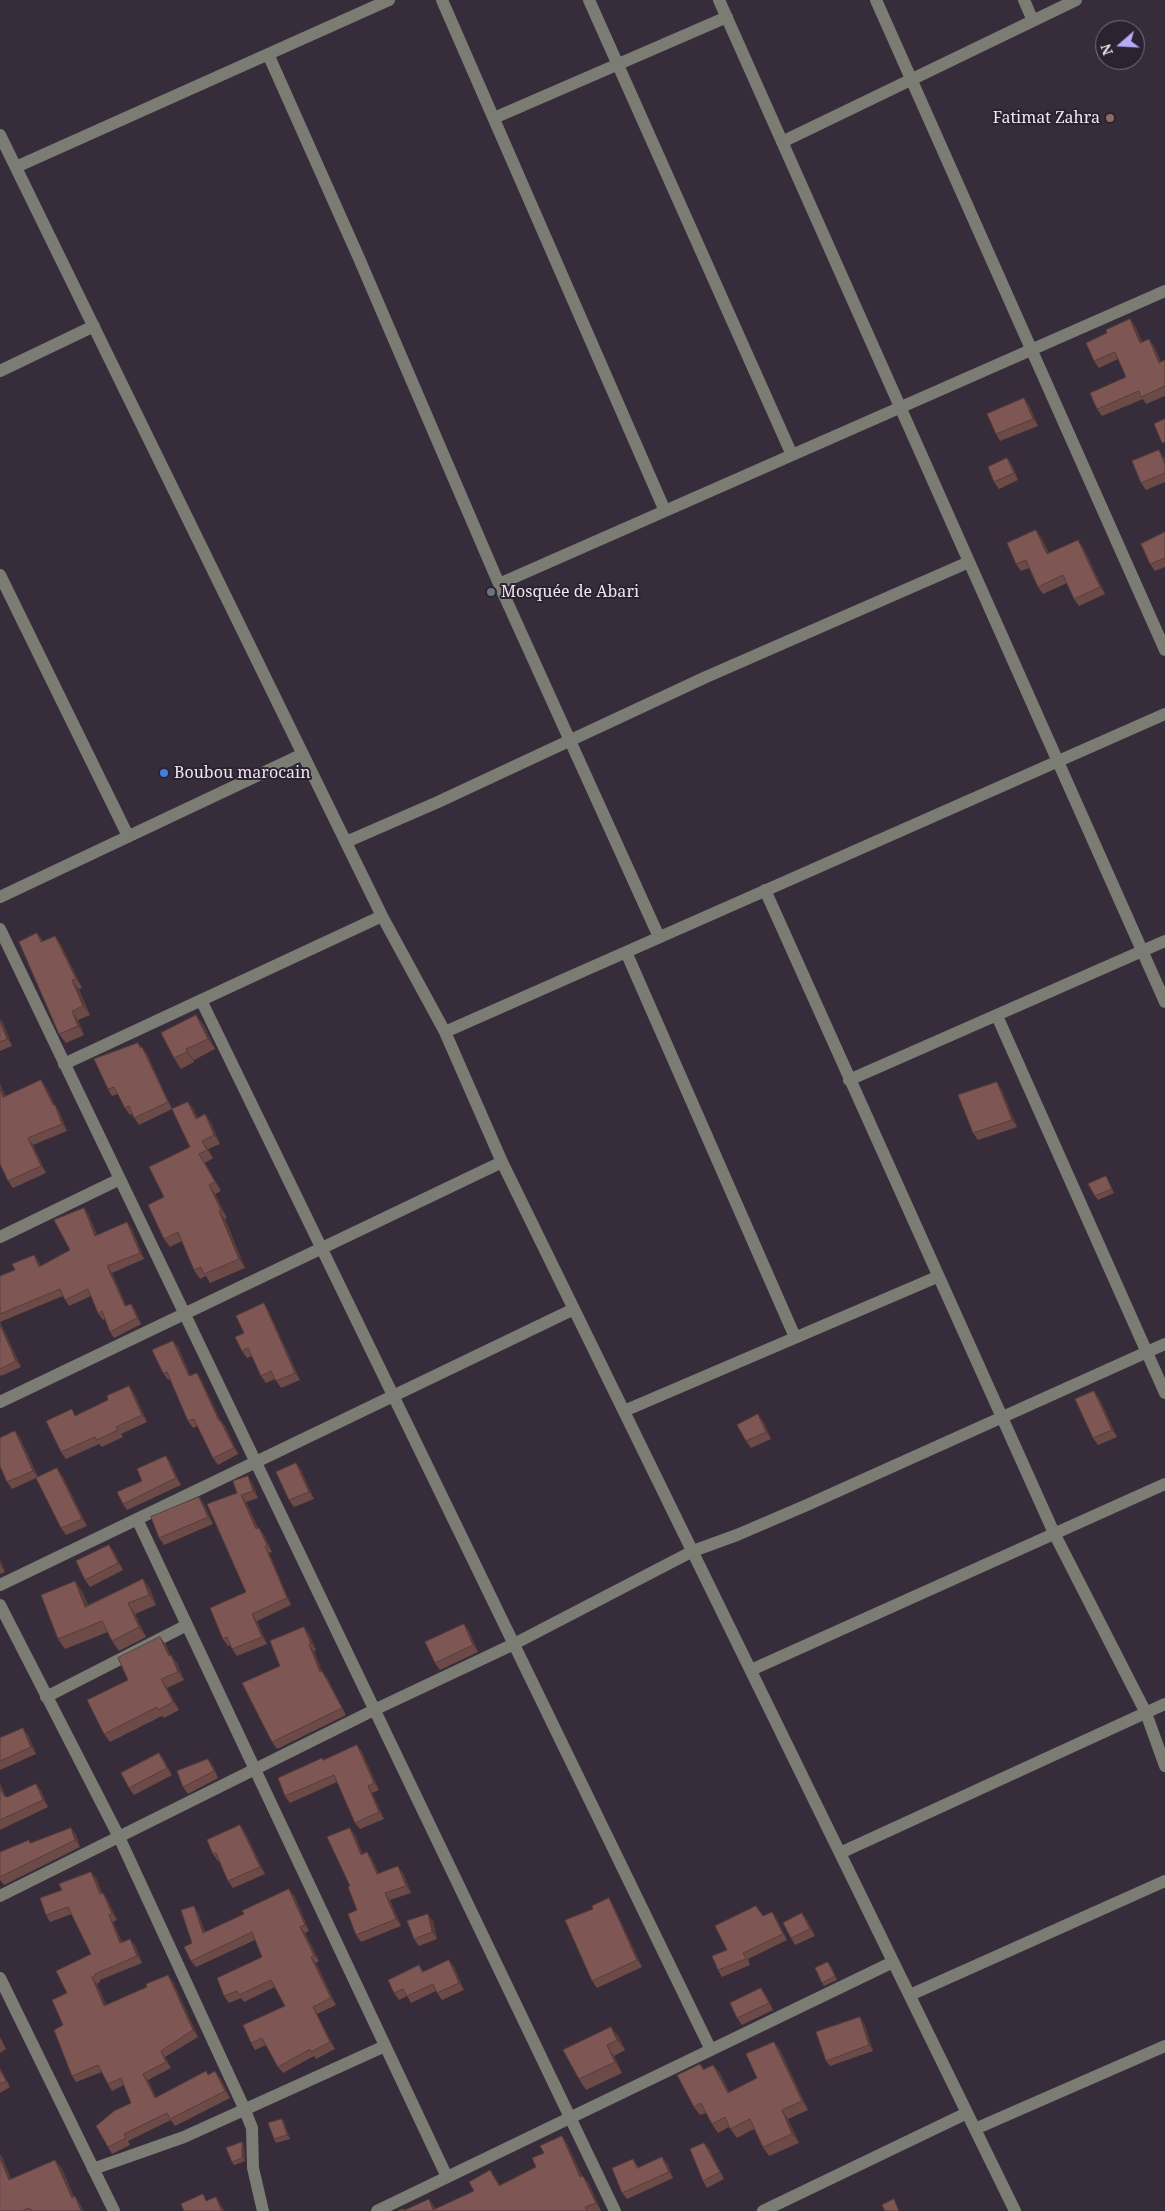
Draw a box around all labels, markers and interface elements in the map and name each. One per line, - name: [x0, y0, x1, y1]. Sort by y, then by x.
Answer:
- north arrow: [1095, 20, 1145, 70]
- text: N: [1096, 41, 1117, 58]
- place label: Fatimat Zahra: [993, 108, 1100, 128]
- marker: Fatimat Zahra: [1104, 112, 1116, 124]
- place label: Mosquée de Abari: [501, 582, 639, 602]
- marker: Mosquée de Abari: [485, 586, 497, 598]
- place label: Boubou marocain: [174, 763, 310, 783]
- marker: Boubou marocain: [158, 767, 170, 779]

